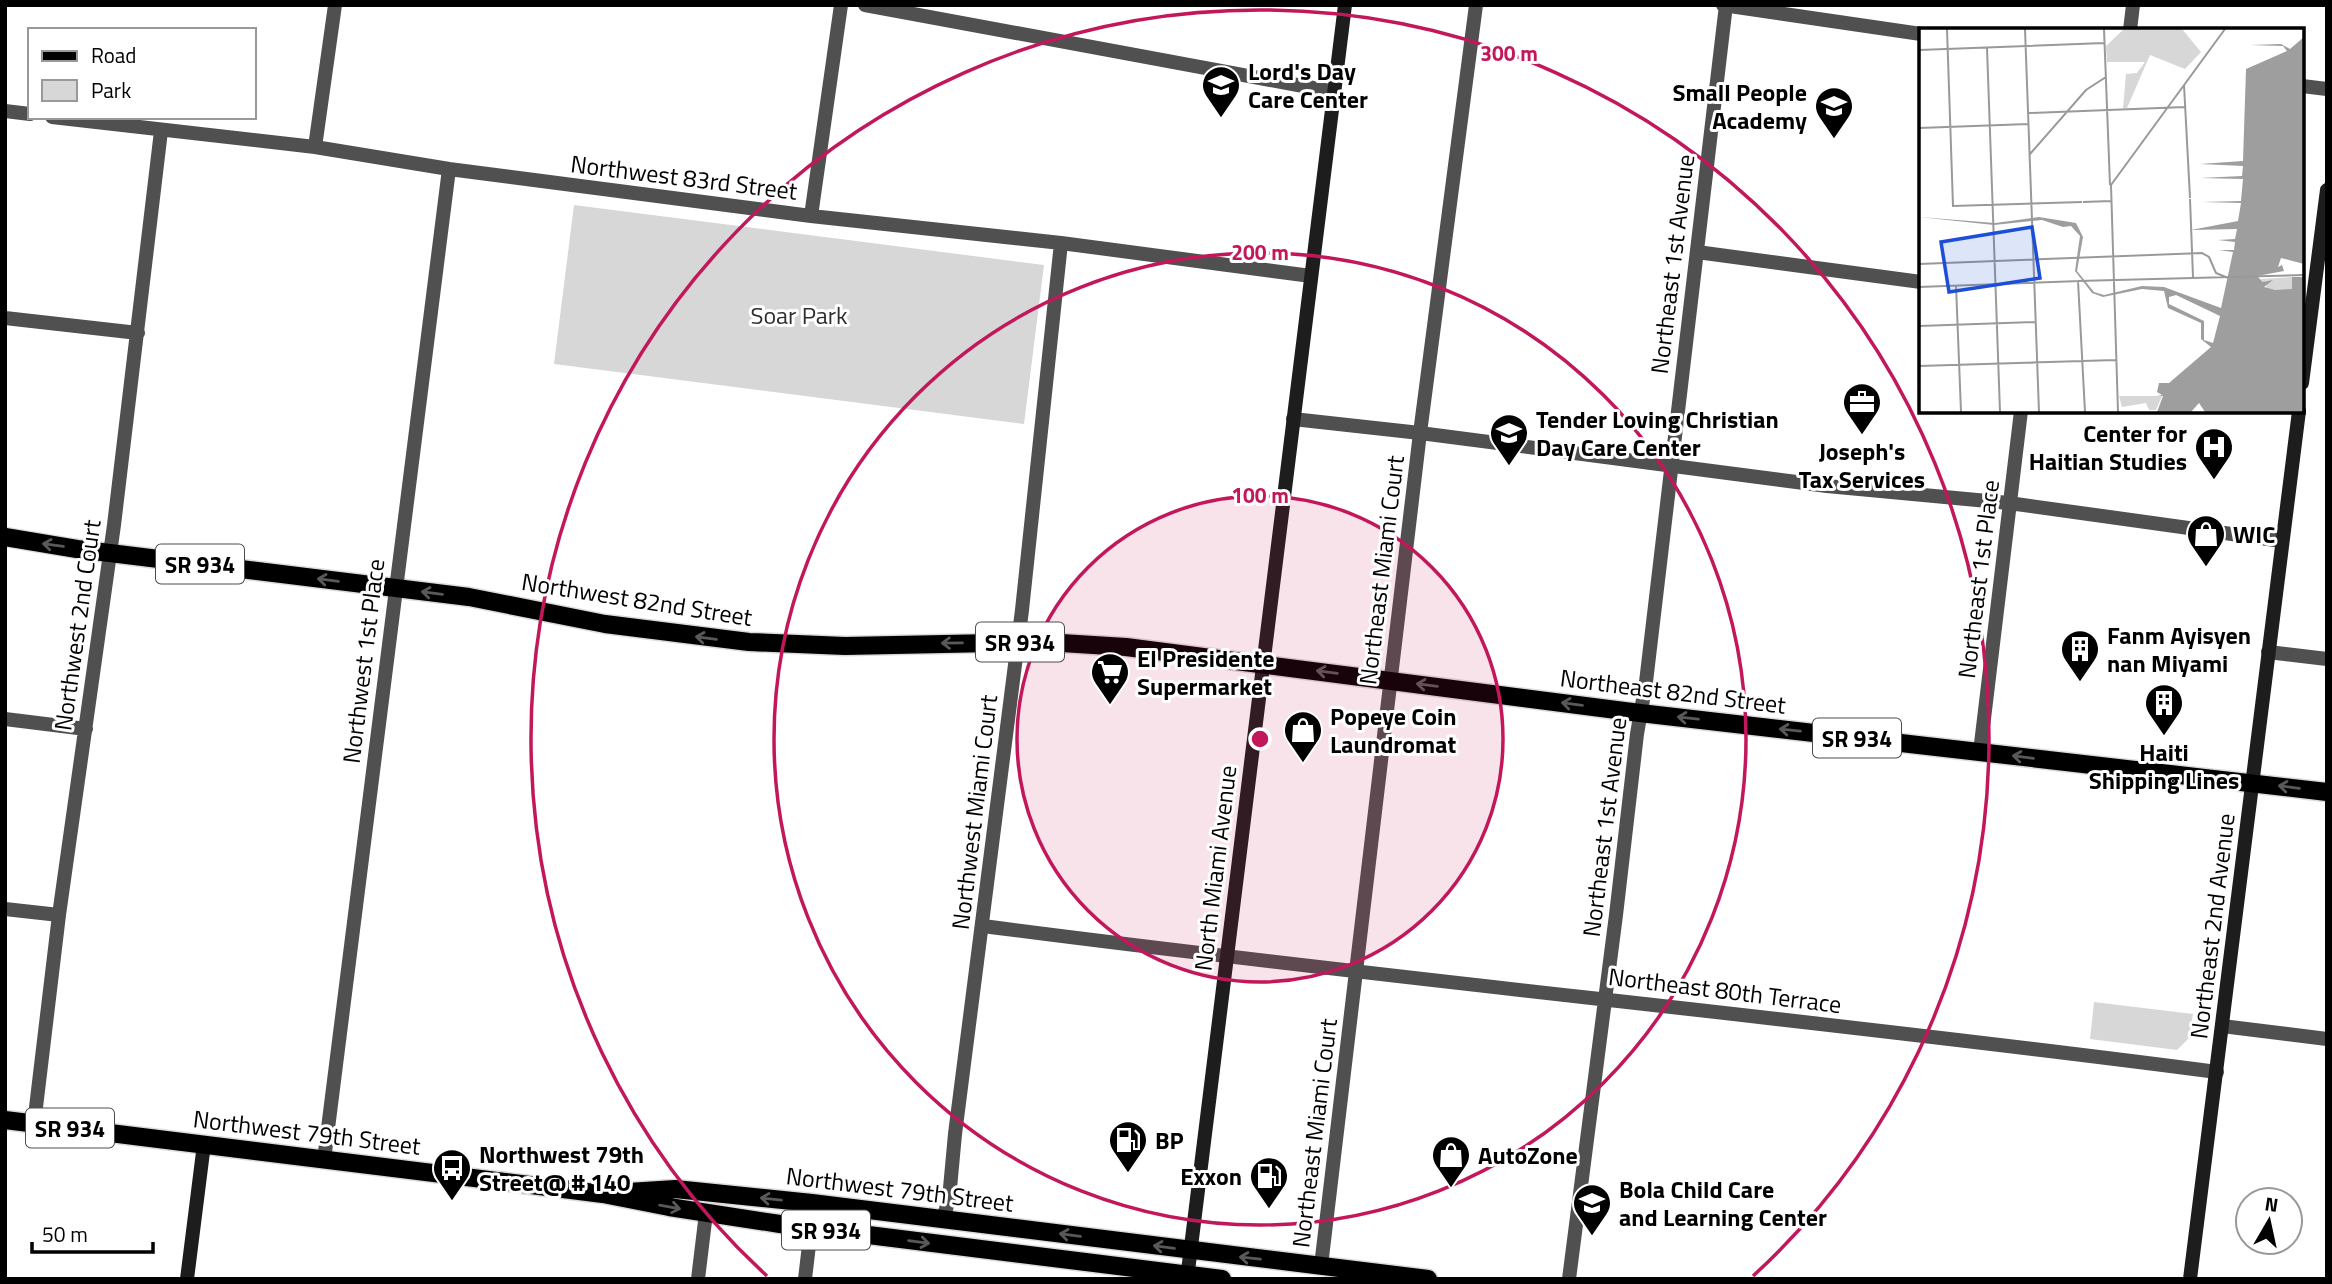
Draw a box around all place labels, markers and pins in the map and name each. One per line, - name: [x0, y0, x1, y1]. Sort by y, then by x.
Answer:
- place label: Lord's Day Care Center: [1248, 53, 1368, 117]
- school or university icon: Lord's Day Care Center: [1200, 64, 1242, 119]
- place label: Small People Academy: [1672, 74, 1807, 138]
- school or university icon: Small People Academy: [1813, 85, 1855, 140]
- office icon: Joseph's Tax Services: [1841, 381, 1883, 436]
- place label: Tender Loving Christian Day Care Center: [1536, 401, 1779, 465]
- school or university icon: Tender Loving Christian Day Care Center: [1488, 412, 1530, 467]
- place label: Center for Haitian Studies: [2029, 415, 2187, 479]
- hospital icon: Center for Haitian Studies: [2193, 426, 2235, 481]
- place label: Joseph's Tax Services: [1799, 433, 1925, 497]
- shop icon: WIC: [2185, 513, 2227, 568]
- place label: WIC: [2233, 516, 2275, 552]
- place label: Fanm Ayisyen nan Miyami: [2107, 617, 2251, 681]
- building icon: Fanm Ayisyen nan Miyami: [2059, 628, 2101, 683]
- place label: El Presidente Supermarket: [1137, 640, 1275, 704]
- supermarket icon: El Presidente Supermarket: [1089, 651, 1131, 706]
- building icon: Haiti Shipping Lines: [2143, 682, 2185, 737]
- place label: Popeye Coin Laundromat: [1330, 698, 1456, 762]
- shop icon: Popeye Coin Laundromat: [1282, 709, 1324, 764]
- centre of rings: [1248, 727, 1272, 751]
- place label: Haiti Shipping Lines: [2089, 734, 2239, 798]
- fuel station icon: BP: [1107, 1119, 1149, 1174]
- place label: BP: [1155, 1122, 1184, 1158]
- shop icon: AutoZone: [1430, 1134, 1472, 1189]
- place label: Northwest 79th Street@ # 140: [479, 1136, 644, 1200]
- place label: AutoZone: [1478, 1137, 1578, 1173]
- bus stop icon: Northwest 79th Street@ # 140: [431, 1147, 473, 1202]
- fuel station icon: Exxon: [1248, 1155, 1290, 1210]
- place label: Exxon: [1180, 1158, 1242, 1194]
- place label: Bola Child Care and Learning Center: [1619, 1171, 1827, 1235]
- school or university icon: Bola Child Care and Learning Center: [1571, 1182, 1613, 1237]

